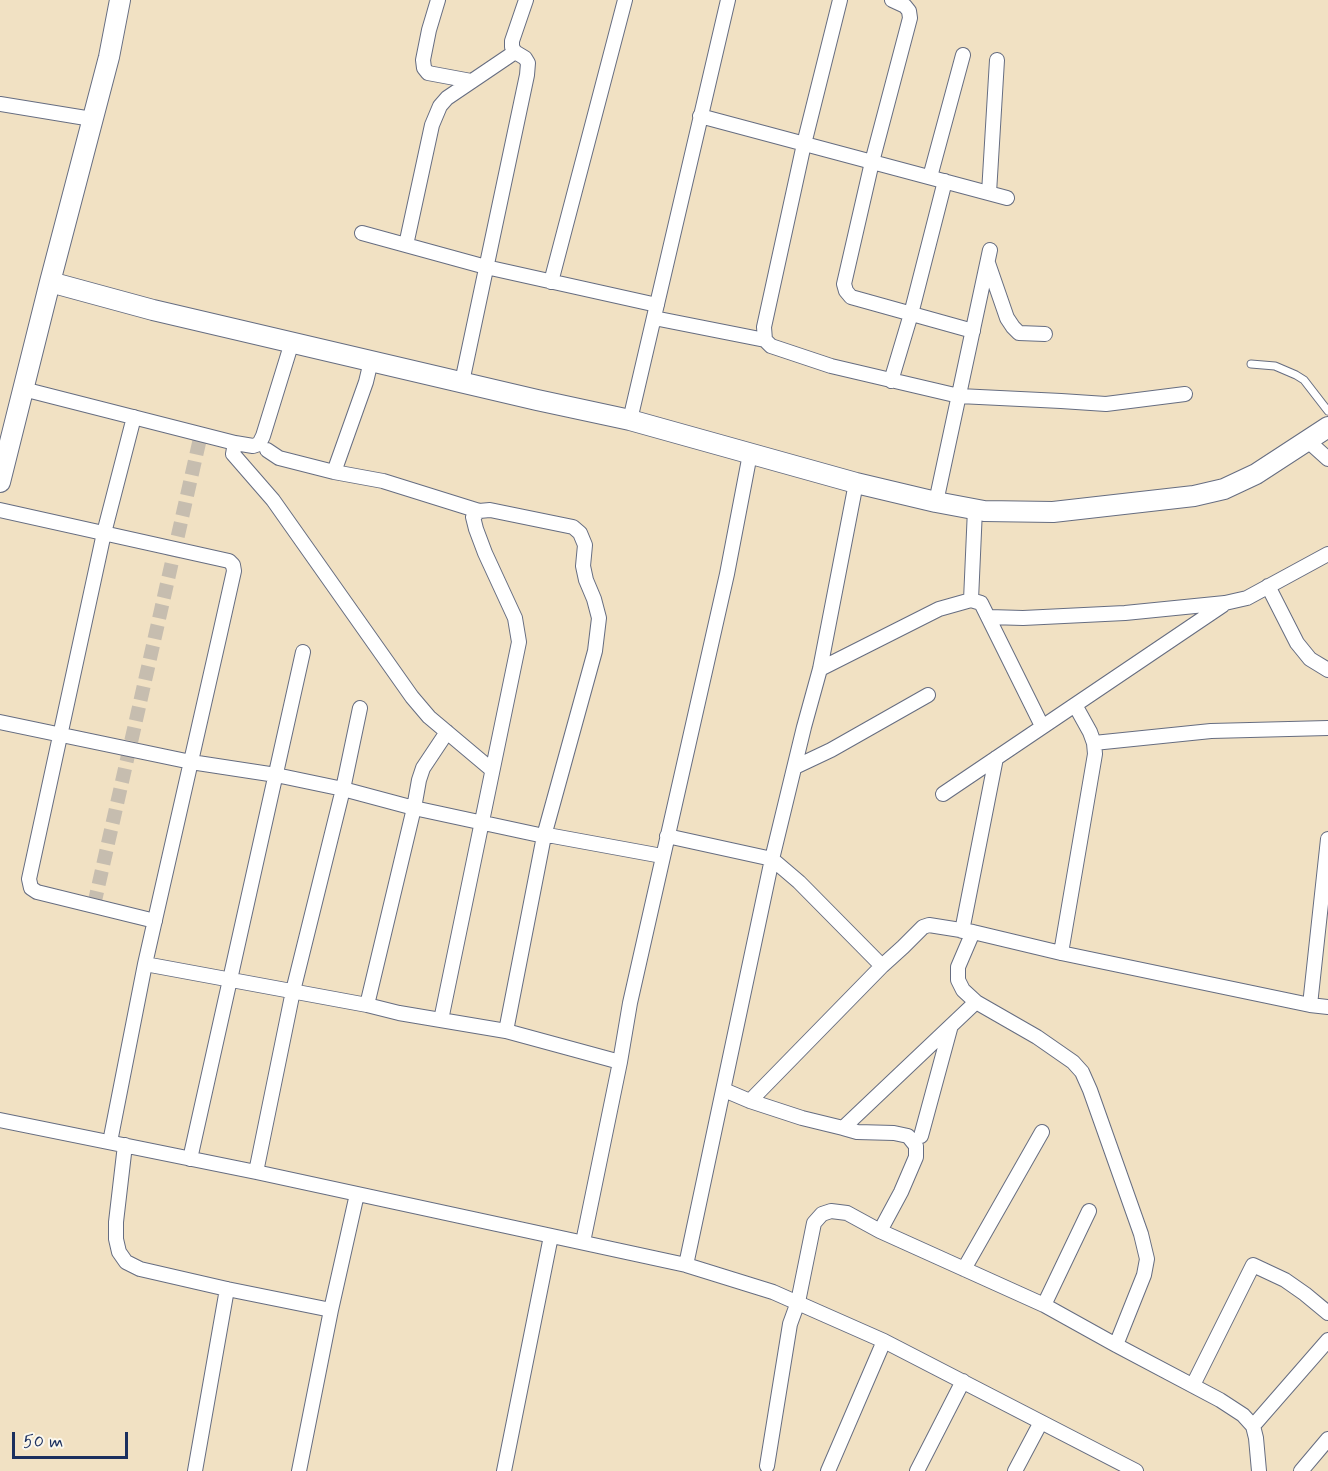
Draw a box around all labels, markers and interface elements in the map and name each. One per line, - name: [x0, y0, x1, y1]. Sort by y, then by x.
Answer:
- scale bar: [15, 1420, 130, 1458]
- text: 50 m: [23, 1430, 63, 1454]

